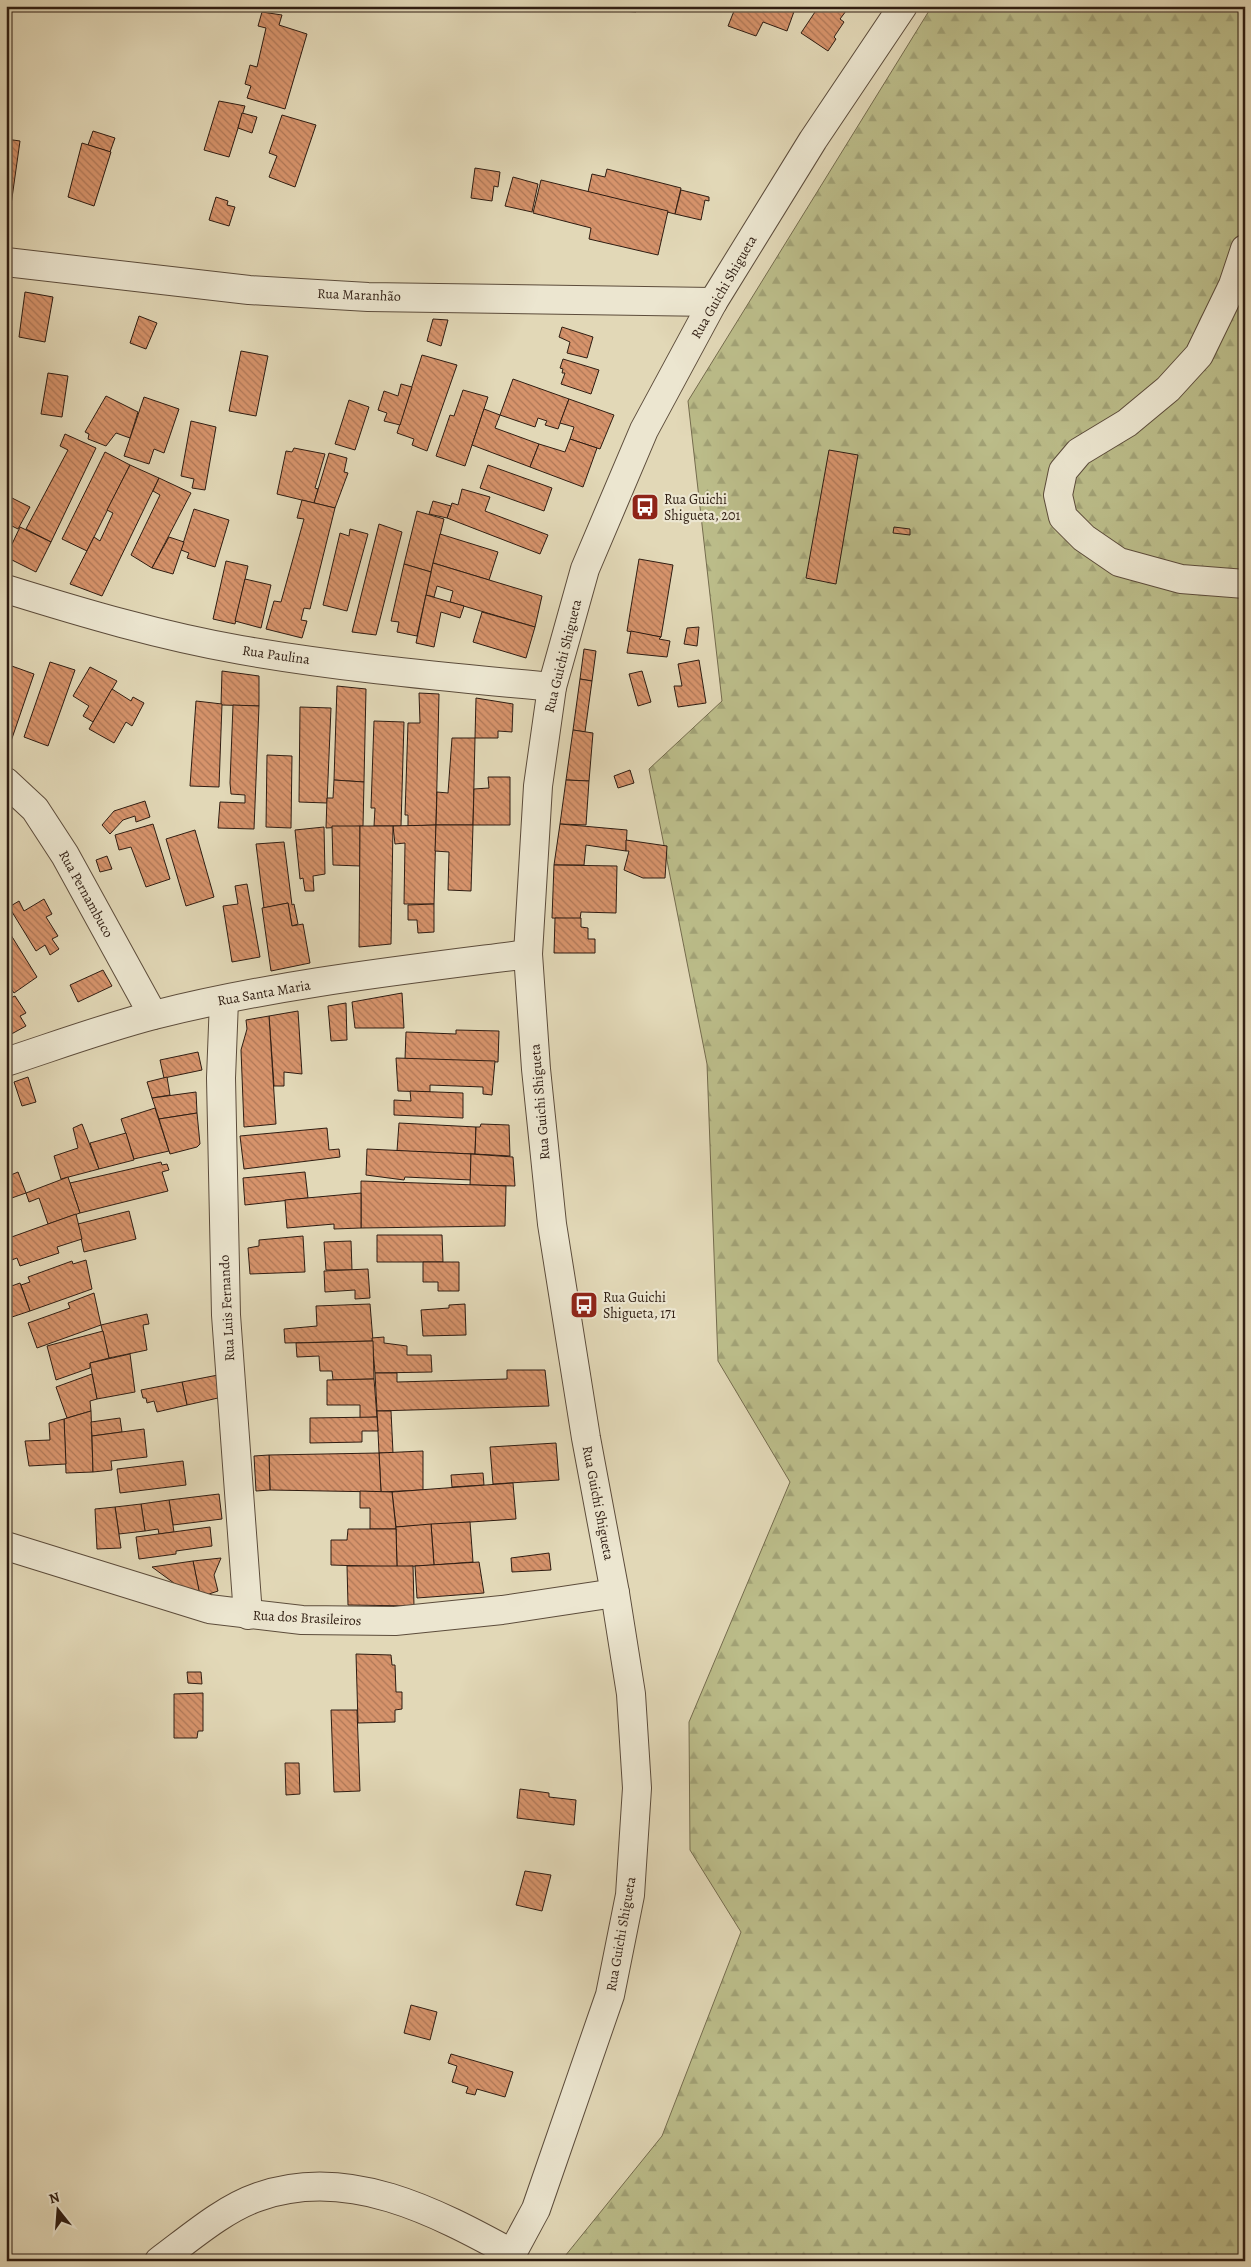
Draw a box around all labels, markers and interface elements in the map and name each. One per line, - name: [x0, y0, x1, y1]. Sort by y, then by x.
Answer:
- street label: Rua Guichi Shigueta: [687, 231, 762, 342]
- street label: Rua Maranhão: [317, 284, 401, 306]
- place label: Rua Guichi Shigueta, 201: [664, 490, 740, 525]
- bus stop icon: Rua Guichi Shigueta, 201: [630, 492, 660, 522]
- street label: Rua Guichi Shigueta: [540, 597, 586, 715]
- street label: Rua Paulina: [241, 641, 312, 669]
- street label: Rua Pernambuco: [54, 847, 118, 941]
- street label: Rua Santa Maria: [216, 975, 313, 1011]
- street label: Rua Guichi Shigueta: [525, 1043, 555, 1161]
- street label: Rua Luis Fernando: [215, 1254, 239, 1362]
- place label: Rua Guichi Shigueta, 171: [603, 1288, 676, 1323]
- bus stop icon: Rua Guichi Shigueta, 171: [569, 1290, 599, 1320]
- street label: Rua Guichi Shigueta: [578, 1444, 619, 1562]
- street label: Rua dos Brasileiros: [252, 1606, 362, 1630]
- street label: Rua Guichi Shigueta: [602, 1875, 641, 1993]
- north arrow: [32, 2184, 82, 2234]
- text: N: [47, 2187, 62, 2209]

